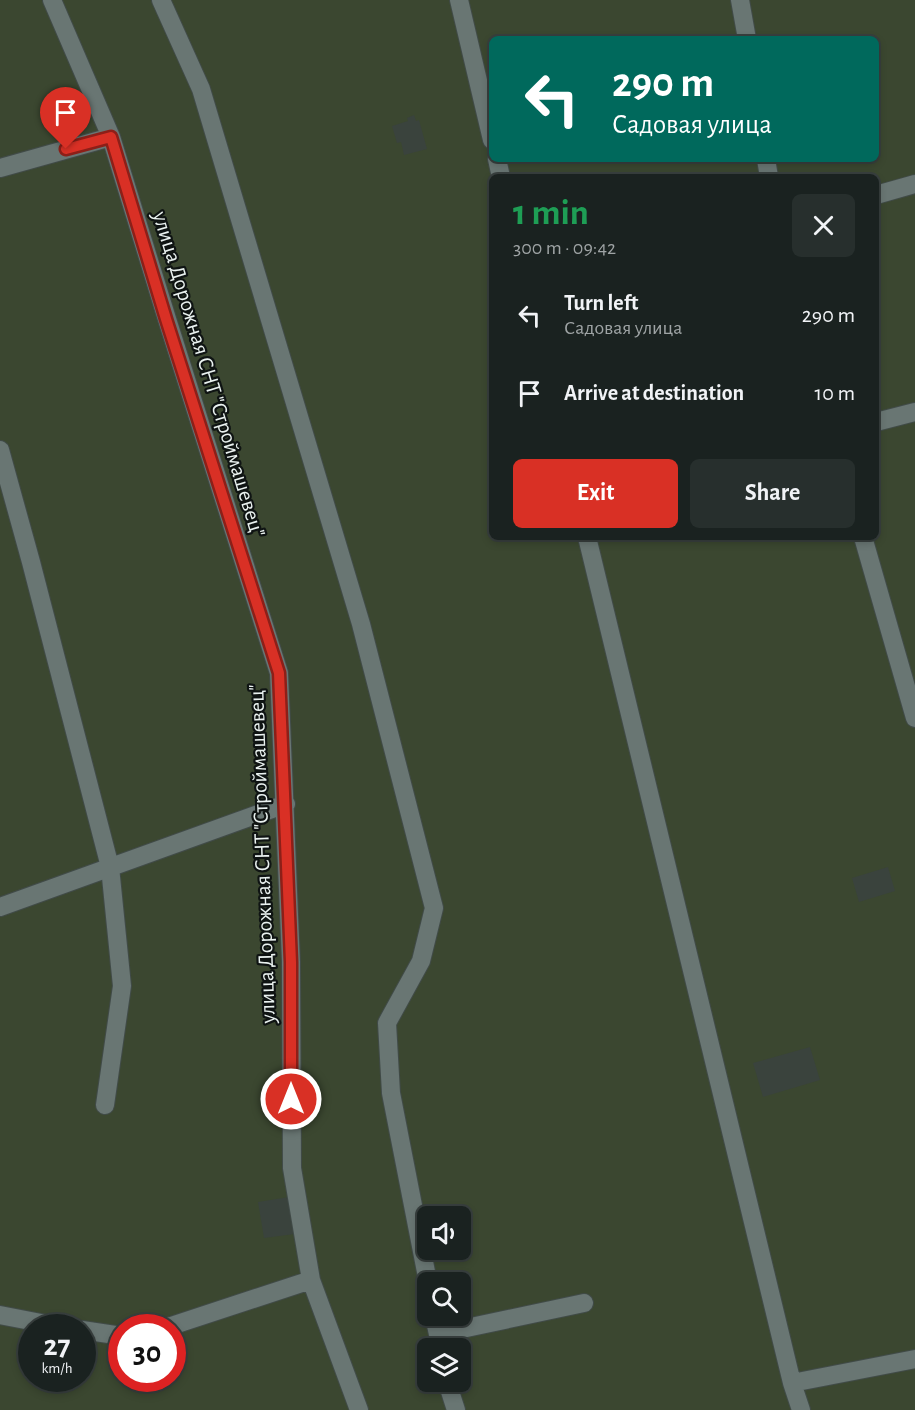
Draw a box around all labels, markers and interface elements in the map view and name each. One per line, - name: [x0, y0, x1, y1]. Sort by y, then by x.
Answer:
- icon: left: [513, 60, 591, 138]
- text: 290 m: [612, 62, 714, 104]
- pin: [40, 87, 91, 149]
- icon: arrive: [49, 96, 82, 129]
- text: Садовая улица: [612, 111, 772, 138]
- button: close: [792, 194, 855, 257]
- text: 1 min: [513, 195, 589, 231]
- street label: улица Дорожная СНТ "Строймашевец": [149, 208, 269, 540]
- text: 300 m · 09:42: [513, 238, 616, 258]
- text: Turn left: [564, 292, 638, 314]
- icon: left: [513, 299, 546, 332]
- text: 290 m: [802, 304, 855, 326]
- text: Садовая улица: [564, 318, 682, 338]
- icon: arrive: [513, 377, 546, 410]
- text: Arrive at destination: [564, 382, 744, 404]
- text: 10 m: [815, 382, 855, 404]
- button: Exit: [513, 459, 678, 528]
- button: Share: [690, 459, 855, 528]
- street label: улица Дорожная СНТ "Строймашевец": [245, 684, 279, 1025]
- position arrow: [259, 1067, 323, 1131]
- map controls: [417, 1206, 471, 1392]
- button: sound: [417, 1206, 471, 1260]
- button: search: [417, 1272, 471, 1326]
- speed limit sign: 30: [108, 1314, 186, 1392]
- text: 27: [43, 1331, 71, 1361]
- button: layers: [417, 1338, 471, 1392]
- text: km/h: [42, 1361, 72, 1376]

